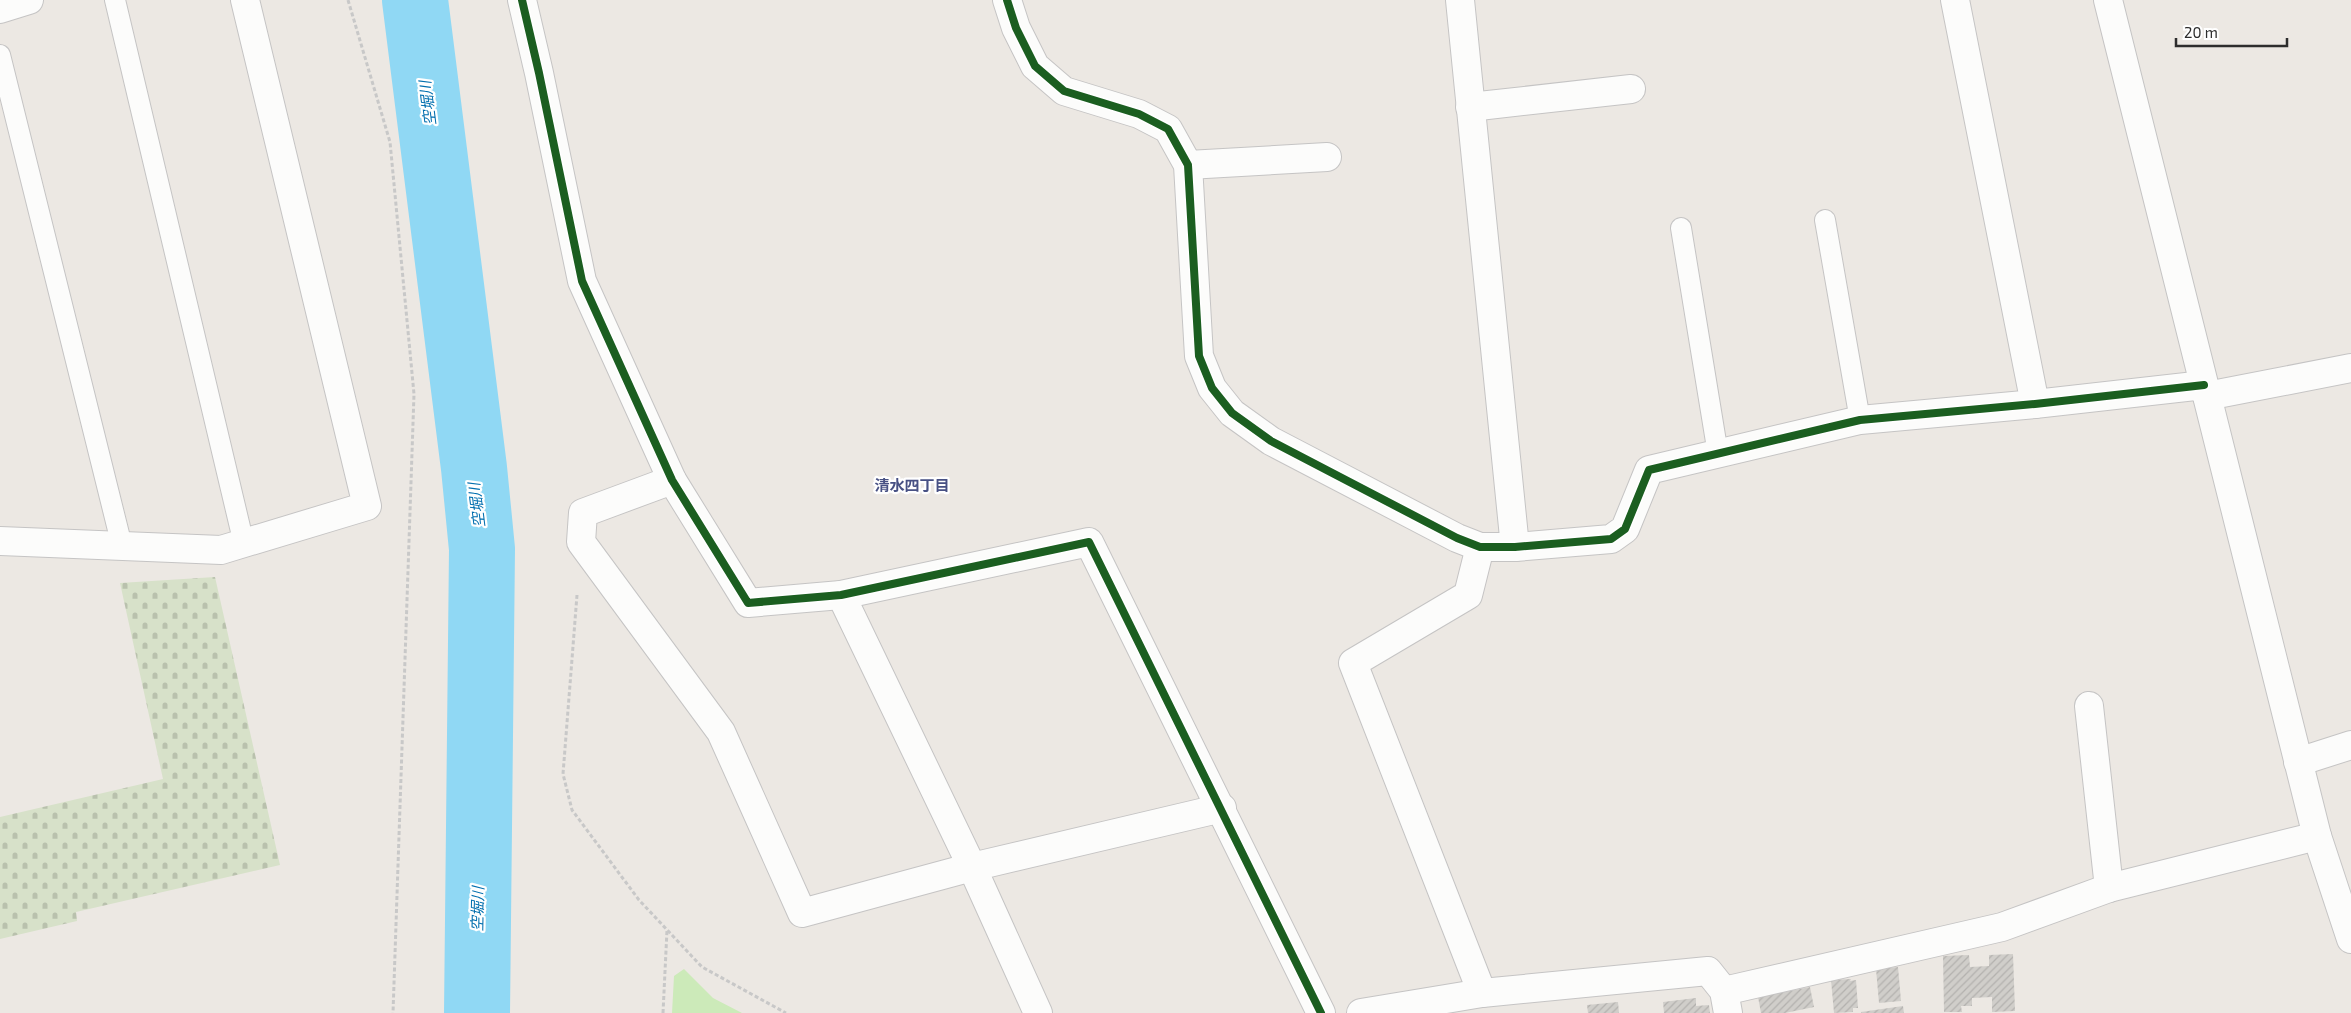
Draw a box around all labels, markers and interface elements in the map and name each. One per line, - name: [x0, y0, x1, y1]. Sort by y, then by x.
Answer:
- scale bar: [2176, 15, 2287, 47]
- text: 20 m: [2184, 23, 2218, 41]
- water label: 空堀川: [415, 78, 439, 127]
- district label: 清水四丁目: [874, 476, 950, 494]
- water label: 空堀川: [464, 480, 488, 529]
- water label: 空堀川: [468, 884, 486, 932]

